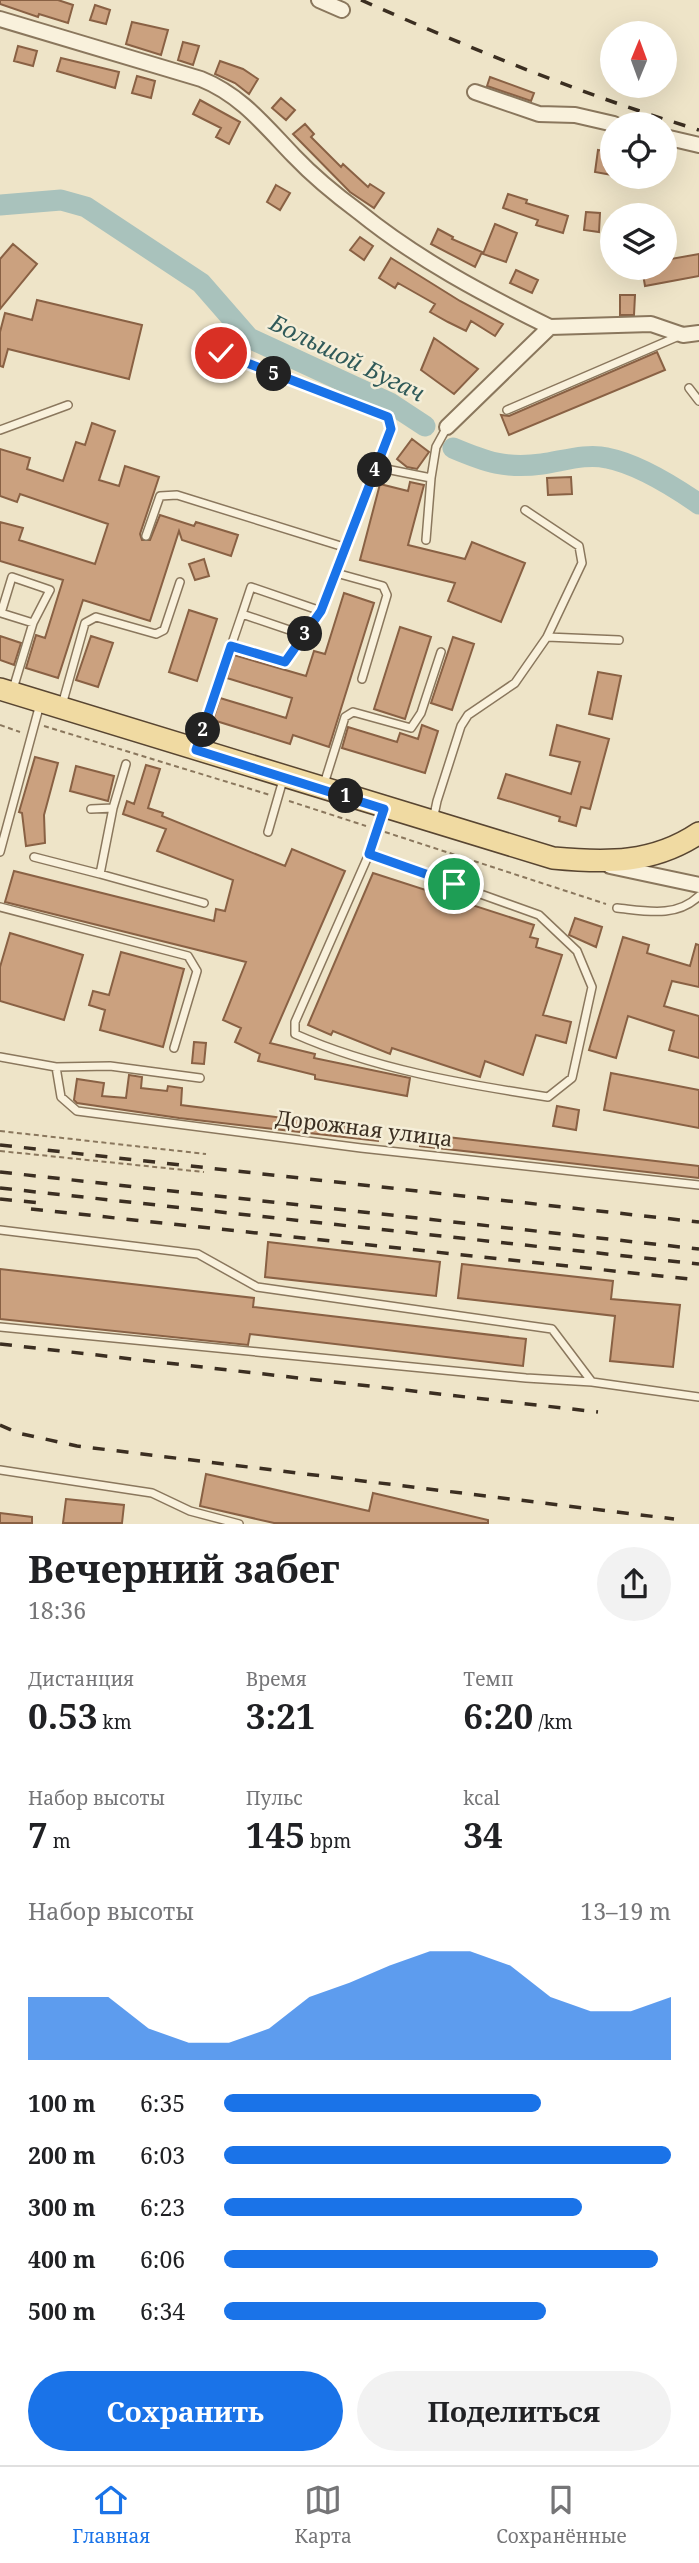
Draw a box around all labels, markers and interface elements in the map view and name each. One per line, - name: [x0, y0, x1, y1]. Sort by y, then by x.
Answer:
- north arrow: [600, 21, 677, 98]
- map controls: [600, 21, 677, 280]
- button: locate: [600, 112, 677, 189]
- button: layers: [600, 203, 677, 280]
- water label: Большой Бугач: [264, 305, 430, 408]
- pin: [191, 323, 251, 383]
- icon: check: [202, 334, 240, 372]
- pin: 5: [256, 356, 292, 392]
- text: 5: [268, 360, 279, 386]
- pin: 4: [358, 452, 392, 488]
- text: 4: [369, 456, 380, 482]
- pin: 3: [288, 616, 322, 652]
- text: 3: [299, 620, 310, 646]
- pin: 2: [186, 712, 220, 748]
- text: 2: [197, 716, 208, 742]
- pin: 1: [328, 778, 364, 814]
- text: 1: [340, 782, 351, 808]
- pin: [424, 854, 484, 914]
- icon: arrive: [435, 865, 473, 903]
- street label: Дорожная улица: [274, 1103, 454, 1153]
- text: Вечерний забег: [28, 1542, 339, 1594]
- button: share: [597, 1547, 671, 1621]
- text: 18:36: [28, 1594, 86, 1626]
- text: Дистанция: [28, 1666, 134, 1692]
- text: Время: [246, 1666, 307, 1692]
- text: Темп: [463, 1666, 514, 1692]
- text: 0.53: [28, 1692, 98, 1739]
- text: 3:21: [246, 1692, 316, 1739]
- text: 6:20: [463, 1692, 533, 1739]
- text: km: [98, 1709, 132, 1735]
- text: /km: [533, 1709, 573, 1735]
- text: Набор высоты: [28, 1785, 165, 1811]
- text: Пульс: [246, 1785, 303, 1811]
- text: kcal: [463, 1785, 500, 1811]
- text: 7: [28, 1811, 48, 1858]
- text: 145: [246, 1811, 305, 1858]
- text: 34: [463, 1811, 503, 1858]
- text: m: [48, 1828, 71, 1854]
- text: bpm: [305, 1828, 351, 1854]
- text: Набор высоты: [28, 1895, 194, 1927]
- text: 13–19 m: [580, 1895, 671, 1927]
- text: 100 m: [28, 2087, 96, 2119]
- text: 6:35: [140, 2087, 185, 2119]
- text: 200 m: [28, 2139, 96, 2171]
- text: 6:03: [140, 2139, 185, 2171]
- text: 300 m: [28, 2191, 96, 2223]
- text: 6:23: [140, 2191, 185, 2223]
- text: 400 m: [28, 2243, 96, 2275]
- text: 6:06: [140, 2243, 185, 2275]
- text: 500 m: [28, 2295, 96, 2327]
- text: 6:34: [140, 2295, 185, 2327]
- button: Сохранить: [28, 2371, 343, 2451]
- button: Поделиться: [357, 2371, 671, 2451]
- tab: Главная: [72, 2481, 150, 2549]
- tab: Карта: [295, 2481, 352, 2549]
- tab: Сохранённые: [496, 2481, 627, 2549]

